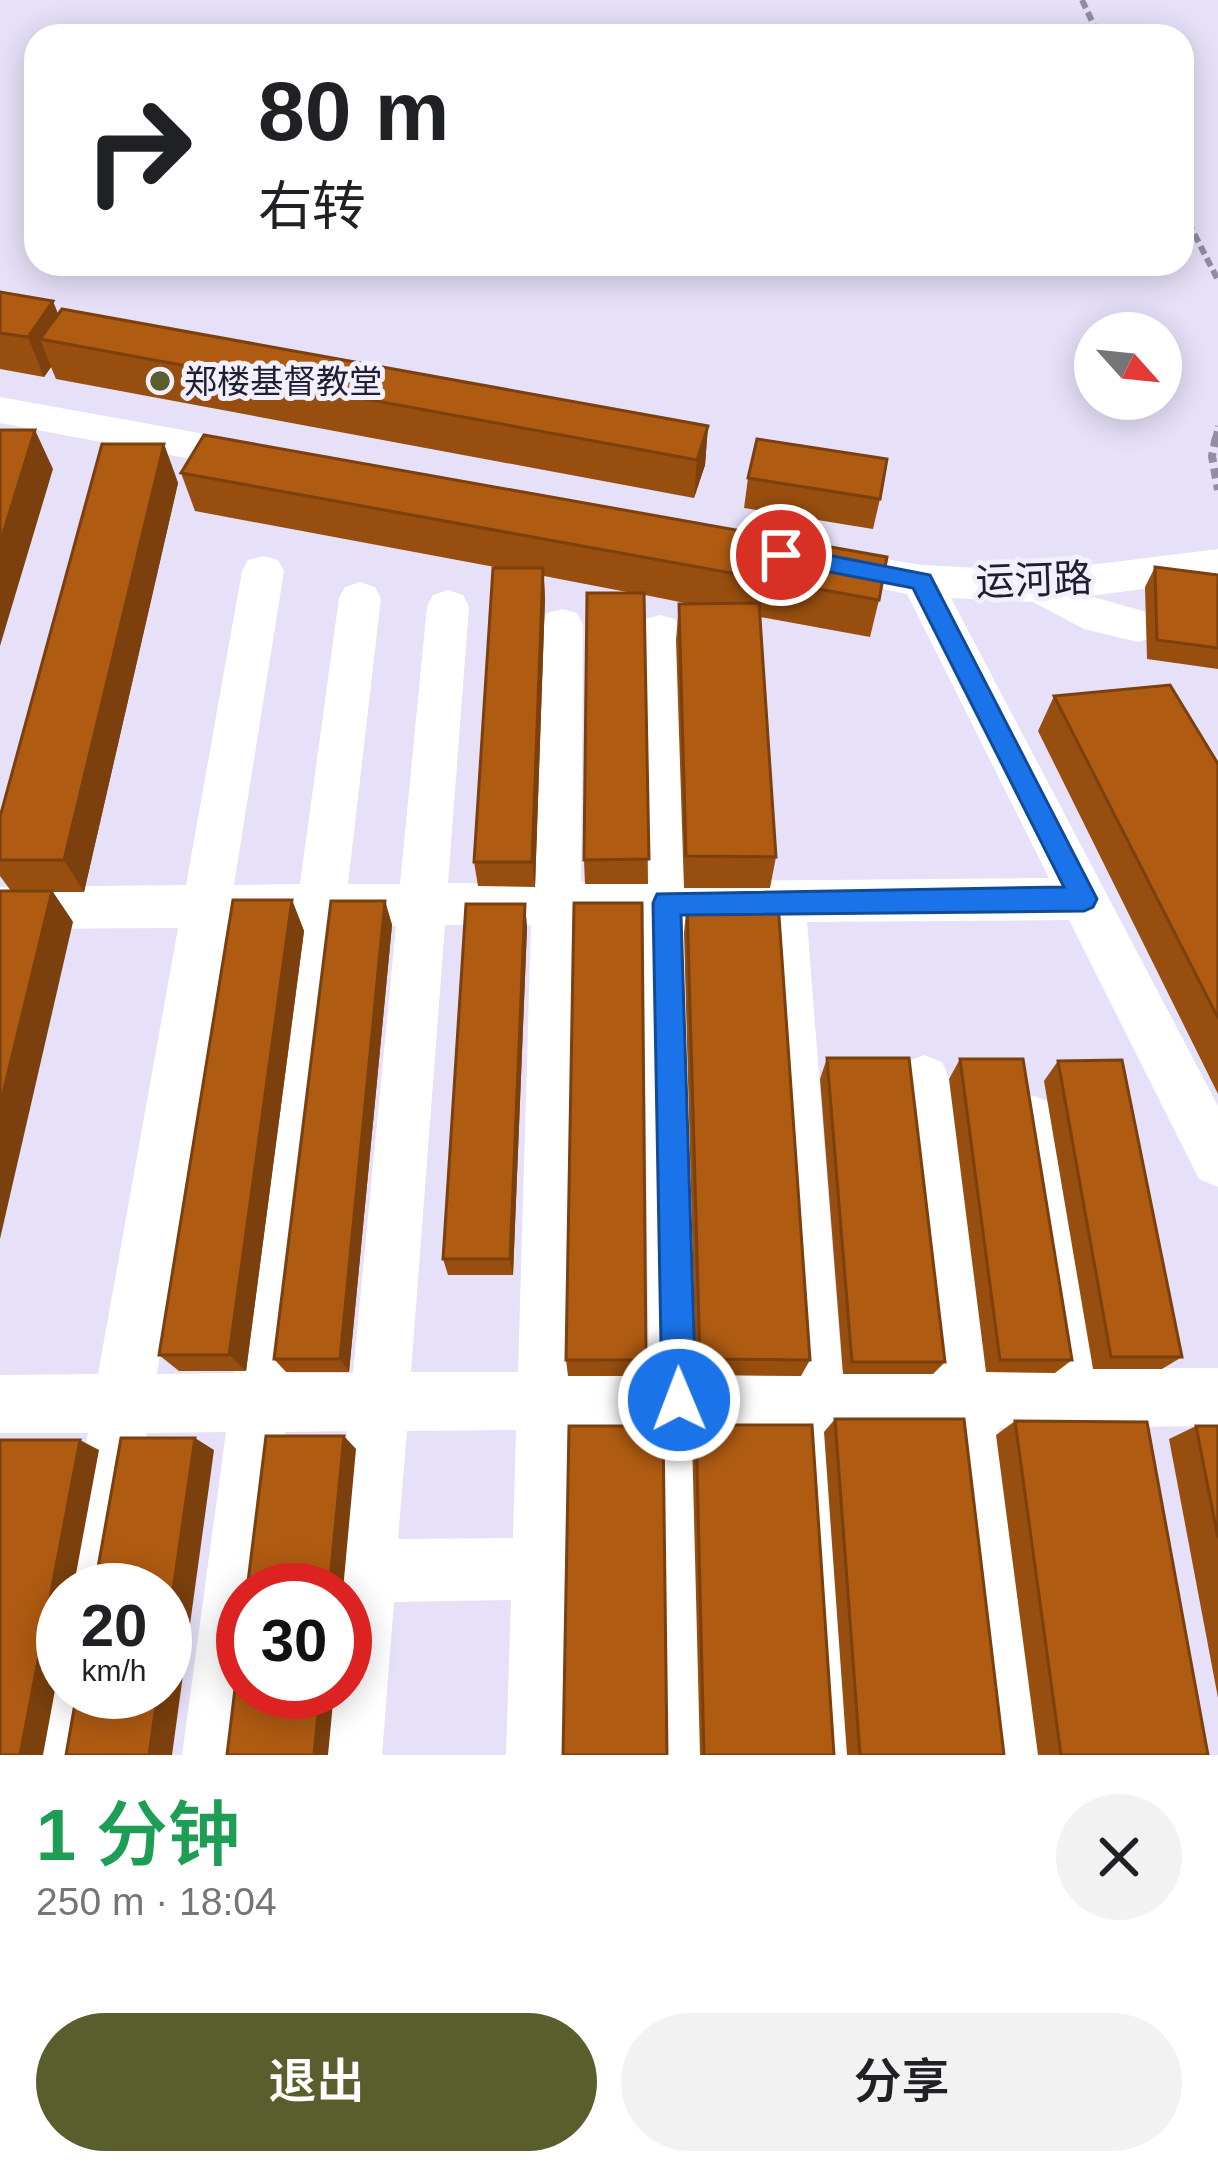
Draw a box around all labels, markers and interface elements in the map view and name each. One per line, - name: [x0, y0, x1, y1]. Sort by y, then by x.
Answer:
- text: 80 m: [258, 64, 449, 158]
- icon: right: [60, 72, 216, 228]
- text: 右转: [258, 176, 366, 236]
- north arrow: [1074, 312, 1182, 420]
- map controls: [1074, 312, 1182, 420]
- place label: 郑楼基督教堂: [184, 363, 382, 400]
- marker: 郑楼基督教堂: [147, 368, 173, 394]
- pin: [730, 504, 832, 606]
- icon: arrive: [748, 522, 814, 588]
- street label: 运河路: [975, 556, 1093, 604]
- position arrow: [616, 1337, 742, 1463]
- speed limit sign: 30: [216, 1563, 372, 1719]
- text: 20: [81, 1592, 147, 1659]
- text: km/h: [81, 1654, 147, 1687]
- button: close: [1056, 1794, 1182, 1920]
- text: 1 分钟: [36, 1795, 240, 1875]
- text: 250 m · 18:04: [36, 1880, 277, 1923]
- button: 退出: [36, 2013, 597, 2151]
- button: 分享: [621, 2013, 1182, 2151]

